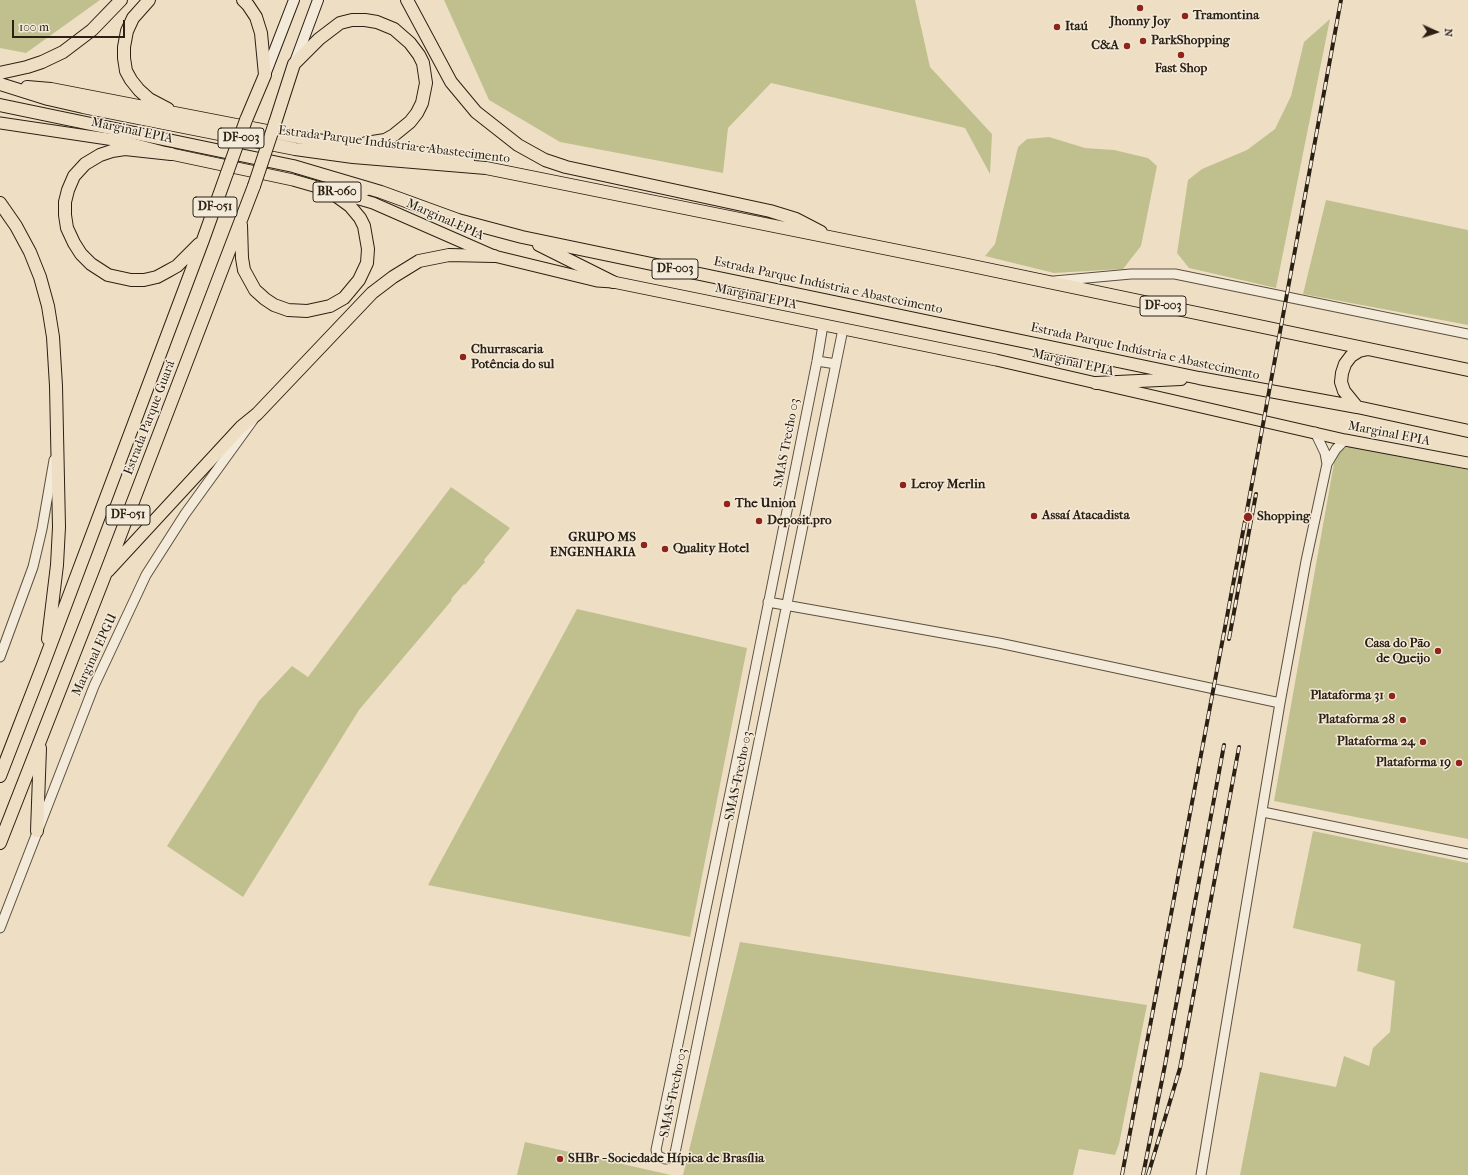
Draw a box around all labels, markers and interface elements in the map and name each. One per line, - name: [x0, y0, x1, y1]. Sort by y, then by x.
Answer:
- marker: Jhonny Joy: [1135, 3, 1145, 13]
- place label: Tramontina: [1193, 8, 1259, 24]
- marker: Tramontina: [1180, 11, 1190, 21]
- scale bar: [14, 12, 127, 38]
- north arrow: [1416, 12, 1456, 52]
- place label: Jhonny Joy: [1110, 14, 1170, 30]
- place label: Itaú: [1065, 19, 1088, 35]
- text: 100 m: [19, 20, 49, 34]
- marker: Itaú: [1052, 22, 1062, 32]
- text: N: [1442, 28, 1455, 37]
- place label: ParkShopping: [1151, 33, 1230, 49]
- marker: ParkShopping: [1138, 36, 1148, 46]
- place label: C&A: [1091, 38, 1119, 54]
- marker: C&A: [1122, 41, 1132, 51]
- marker: Fast Shop: [1176, 50, 1186, 60]
- place label: Fast Shop: [1155, 61, 1207, 77]
- street label: Marginal EPIA: [90, 115, 174, 147]
- street label: Estrada Parque Indústria e Abastecimento: [277, 123, 511, 167]
- road number: DF-003: [218, 128, 264, 148]
- road number: BR-060: [313, 182, 361, 202]
- street label: Marginal EPIA: [404, 196, 486, 244]
- road number: DF-051: [193, 197, 237, 217]
- street label: Estrada Parque Indústria e Abastecimento: [712, 254, 944, 318]
- road number: DF-003: [652, 259, 698, 279]
- street label: Marginal EPIA: [714, 281, 798, 313]
- road number: DF-003: [1140, 296, 1186, 316]
- street label: Estrada Parque Indústria e Abastecimento: [1029, 320, 1261, 384]
- place label: Churrascaria Potência do sul: [471, 342, 554, 373]
- street label: Marginal EPIA: [1031, 346, 1115, 380]
- marker: Churrascaria Potência do sul: [458, 352, 468, 362]
- street label: Estrada Parque Guará: [121, 359, 179, 477]
- street label: SMAS Trecho 03: [771, 397, 803, 489]
- street label: Marginal EPIA: [1347, 418, 1431, 450]
- place label: Leroy Merlin: [911, 477, 985, 493]
- marker: Leroy Merlin: [898, 480, 908, 490]
- place label: The Union: [735, 496, 796, 512]
- marker: The Union: [722, 499, 732, 509]
- road number: DF-051: [106, 505, 150, 525]
- place label: Assaí Atacadista: [1042, 508, 1130, 524]
- place label: Shopping: [1257, 509, 1310, 525]
- marker: Assaí Atacadista: [1029, 511, 1039, 521]
- marker: Shopping: [1242, 511, 1254, 523]
- place label: Deposit.pro: [767, 513, 832, 529]
- marker: Deposit.pro: [754, 516, 764, 526]
- place label: GRUPO MS ENGENHARIA: [550, 530, 636, 561]
- marker: GRUPO MS ENGENHARIA: [639, 540, 649, 550]
- place label: Quality Hotel: [673, 541, 749, 557]
- marker: Quality Hotel: [660, 544, 670, 554]
- street label: Marginal EPGU: [69, 611, 121, 699]
- place label: Casa do Pão de Queijo: [1365, 636, 1430, 667]
- marker: Casa do Pão de Queijo: [1433, 646, 1443, 656]
- place label: Plataforma 31: [1310, 688, 1384, 704]
- marker: Plataforma 31: [1387, 691, 1397, 701]
- place label: Plataforma 28: [1318, 712, 1395, 728]
- marker: Plataforma 28: [1398, 715, 1408, 725]
- street label: SMAS Trecho 03: [722, 730, 756, 822]
- place label: Plataforma 24: [1337, 734, 1415, 750]
- marker: Plataforma 24: [1418, 737, 1428, 747]
- place label: Plataforma 19: [1376, 755, 1451, 771]
- marker: Plataforma 19: [1454, 758, 1464, 768]
- street label: SMAS Trecho 03: [657, 1047, 691, 1139]
- place label: SHBr - Sociedade Hípica de Brasília: [568, 1151, 764, 1167]
- marker: SHBr - Sociedade Hípica de Brasília: [555, 1154, 565, 1164]

